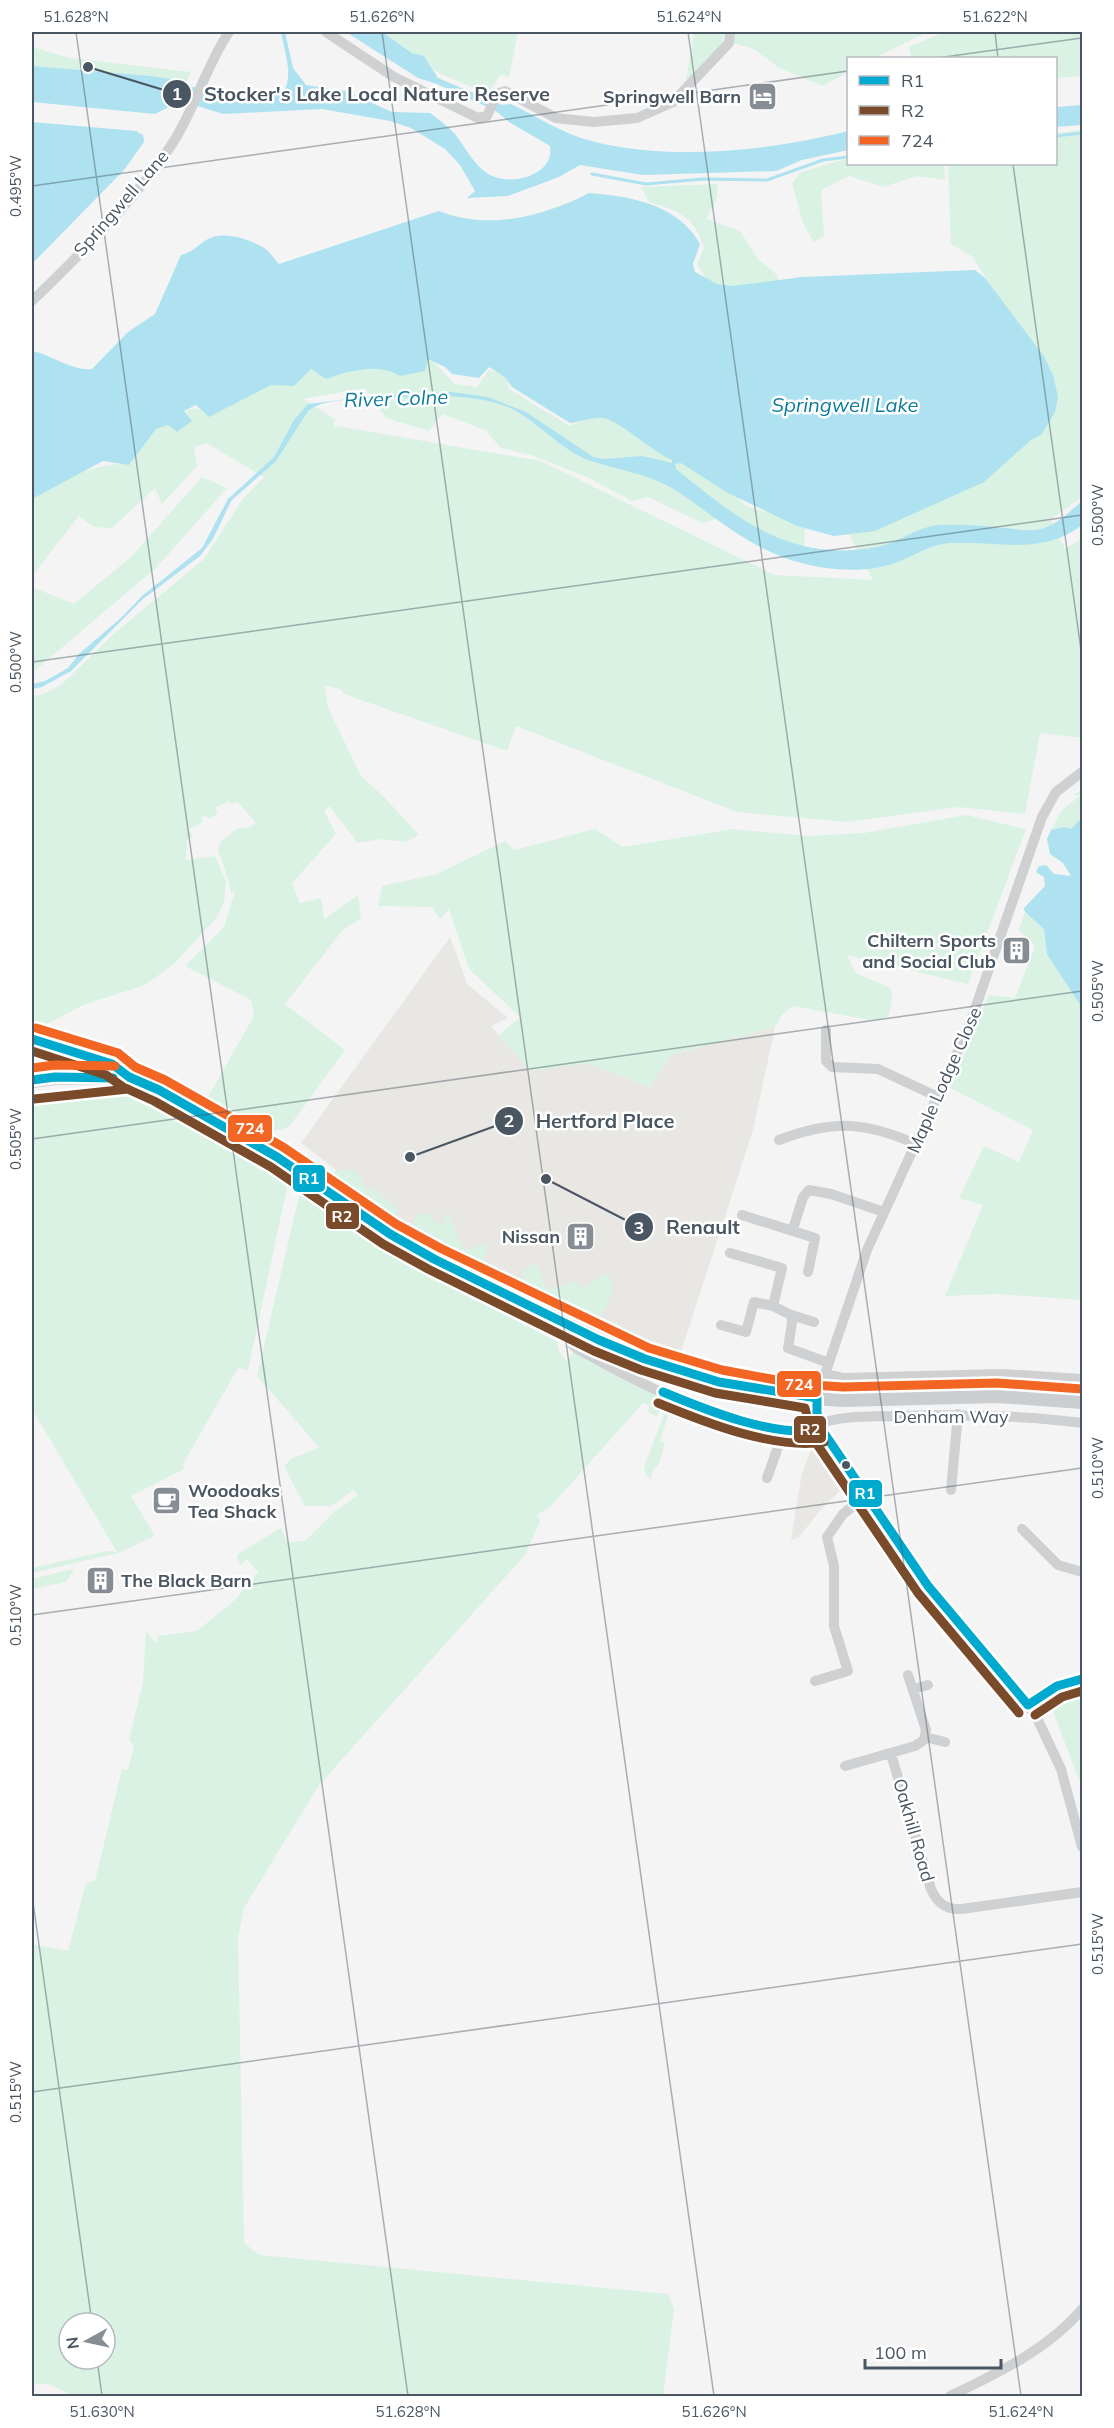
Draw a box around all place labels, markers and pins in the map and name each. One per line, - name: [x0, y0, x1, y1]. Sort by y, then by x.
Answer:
- callout: Stocker's Lake Local Nature Reserve: [162, 75, 562, 113]
- hotel icon: Springwell Barn: [746, 80, 778, 112]
- place label: Springwell Barn: [603, 85, 741, 108]
- place label: Chiltern Sports and Social Club: [862, 929, 996, 973]
- building icon: Chiltern Sports and Social Club: [1001, 934, 1033, 966]
- callout: Hertford Place: [494, 1102, 686, 1140]
- callout: Renault: [624, 1208, 752, 1246]
- building icon: Nissan: [565, 1220, 597, 1252]
- place label: Nissan: [502, 1225, 560, 1248]
- unlabelled marker: [840, 1459, 852, 1471]
- place label: Woodoaks Tea Shack: [188, 1479, 280, 1523]
- cafe icon: Woodoaks Tea Shack: [151, 1484, 183, 1516]
- building icon: The Black Barn: [84, 1564, 116, 1596]
- place label: The Black Barn: [121, 1569, 252, 1592]

